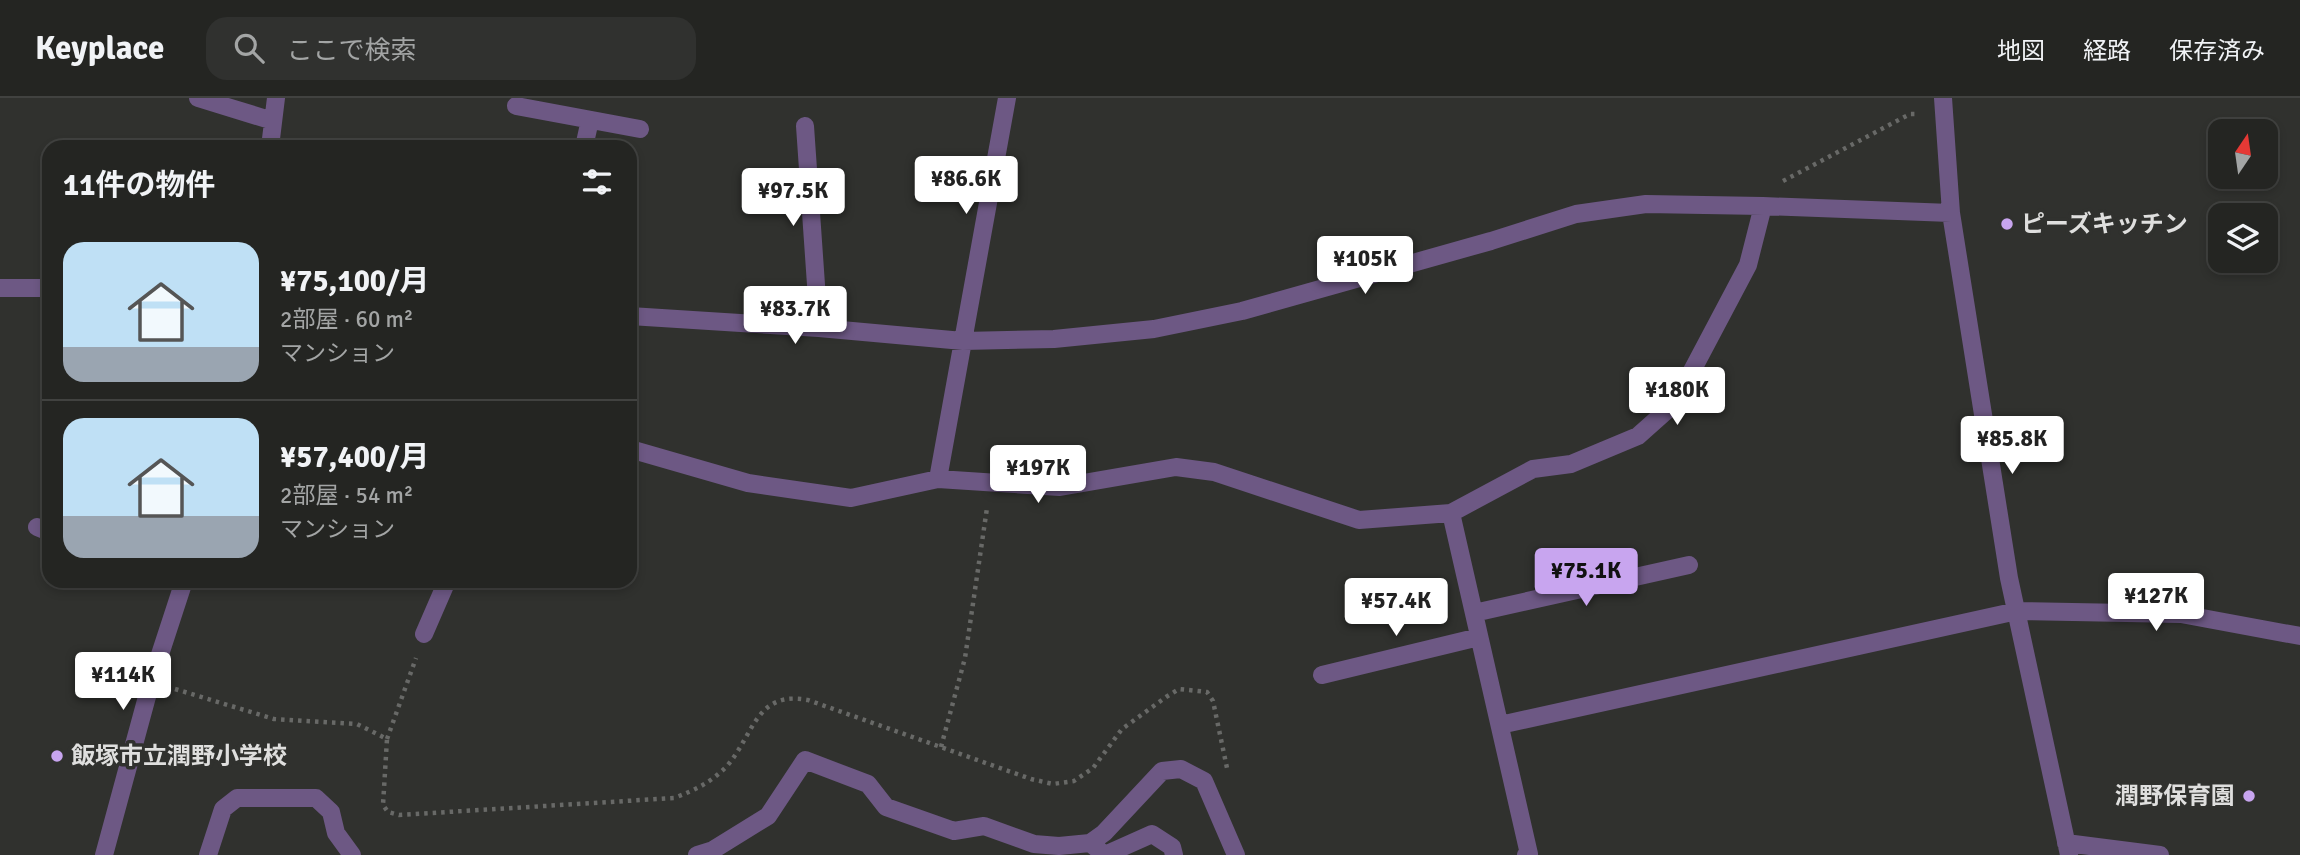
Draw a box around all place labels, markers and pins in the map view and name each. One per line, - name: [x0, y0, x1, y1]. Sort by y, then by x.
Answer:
- pin: ¥86.6K: [909, 156, 1023, 216]
- pin: ¥97.5K: [736, 169, 850, 228]
- place label: ピーズキッチン: [2021, 209, 2188, 239]
- marker: ピーズキッチン: [1999, 216, 2015, 232]
- pin: ¥105K: [1316, 236, 1414, 296]
- pin: ¥83.7K: [738, 286, 852, 346]
- pin: ¥180K: [1628, 368, 1726, 427]
- pin: ¥85.8K: [1955, 416, 2069, 476]
- pin: ¥197K: [989, 446, 1087, 505]
- pin: ¥75.1K: [1529, 548, 1643, 608]
- pin: ¥127K: [2107, 574, 2205, 633]
- pin: ¥57.4K: [1339, 578, 1453, 638]
- pin: ¥114K: [74, 652, 172, 712]
- place label: 飯塚市立潤野小学校: [71, 741, 287, 771]
- marker: 飯塚市立潤野小学校: [49, 748, 65, 764]
- place label: 潤野保育園: [2115, 781, 2235, 811]
- marker: 潤野保育園: [2241, 788, 2257, 804]

